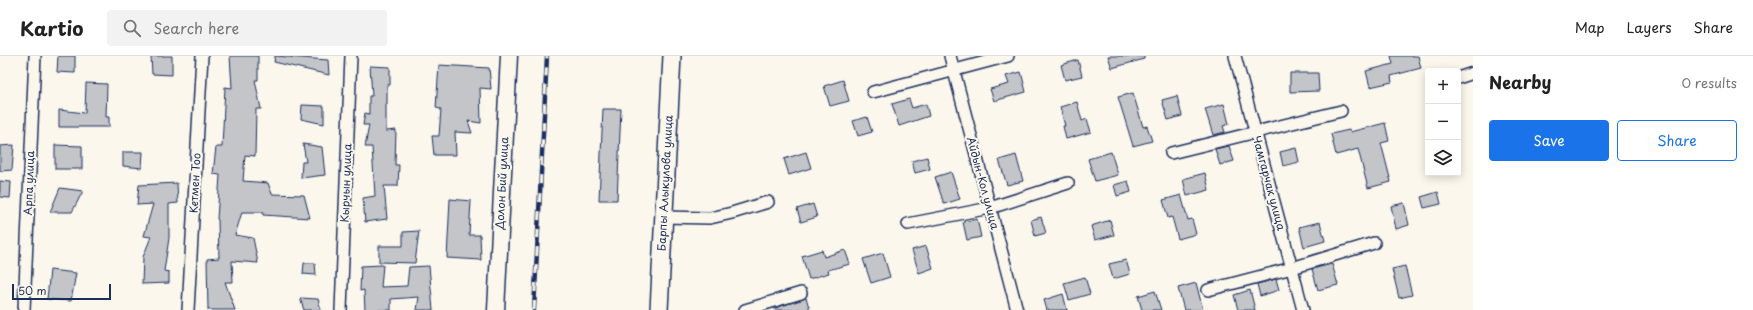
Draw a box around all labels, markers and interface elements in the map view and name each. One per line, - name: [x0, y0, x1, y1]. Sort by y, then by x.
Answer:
- search box: [107, 10, 387, 46]
- text: Kartio: [20, 14, 83, 42]
- text: Search here: [153, 16, 239, 39]
- icon: search: [121, 17, 143, 39]
- text: Map: [1575, 17, 1605, 38]
- text: Layers: [1627, 17, 1672, 38]
- text: Share: [1694, 17, 1733, 38]
- map controls: [1425, 68, 1461, 176]
- button: +: [1425, 68, 1461, 104]
- text: Nearby: [1489, 69, 1551, 95]
- text: 0 results: [1682, 73, 1737, 92]
- button: −: [1425, 104, 1461, 140]
- street label: Барпы Алыкулова улица: [652, 115, 677, 251]
- button: Save: [1489, 120, 1609, 161]
- button: Share: [1617, 120, 1737, 161]
- street label: Чамгарчак улица: [1249, 134, 1290, 232]
- street label: Айдын-Кол улица: [963, 135, 1004, 231]
- street label: Долон Бий улица: [491, 136, 512, 231]
- button: layers: [1425, 140, 1461, 176]
- street label: Кырчын улица: [336, 143, 355, 223]
- street label: Арпа улица: [19, 150, 38, 216]
- street label: Кетмен Тоо: [184, 152, 205, 214]
- scale bar: [12, 282, 111, 301]
- text: 50 m: [18, 282, 47, 299]

